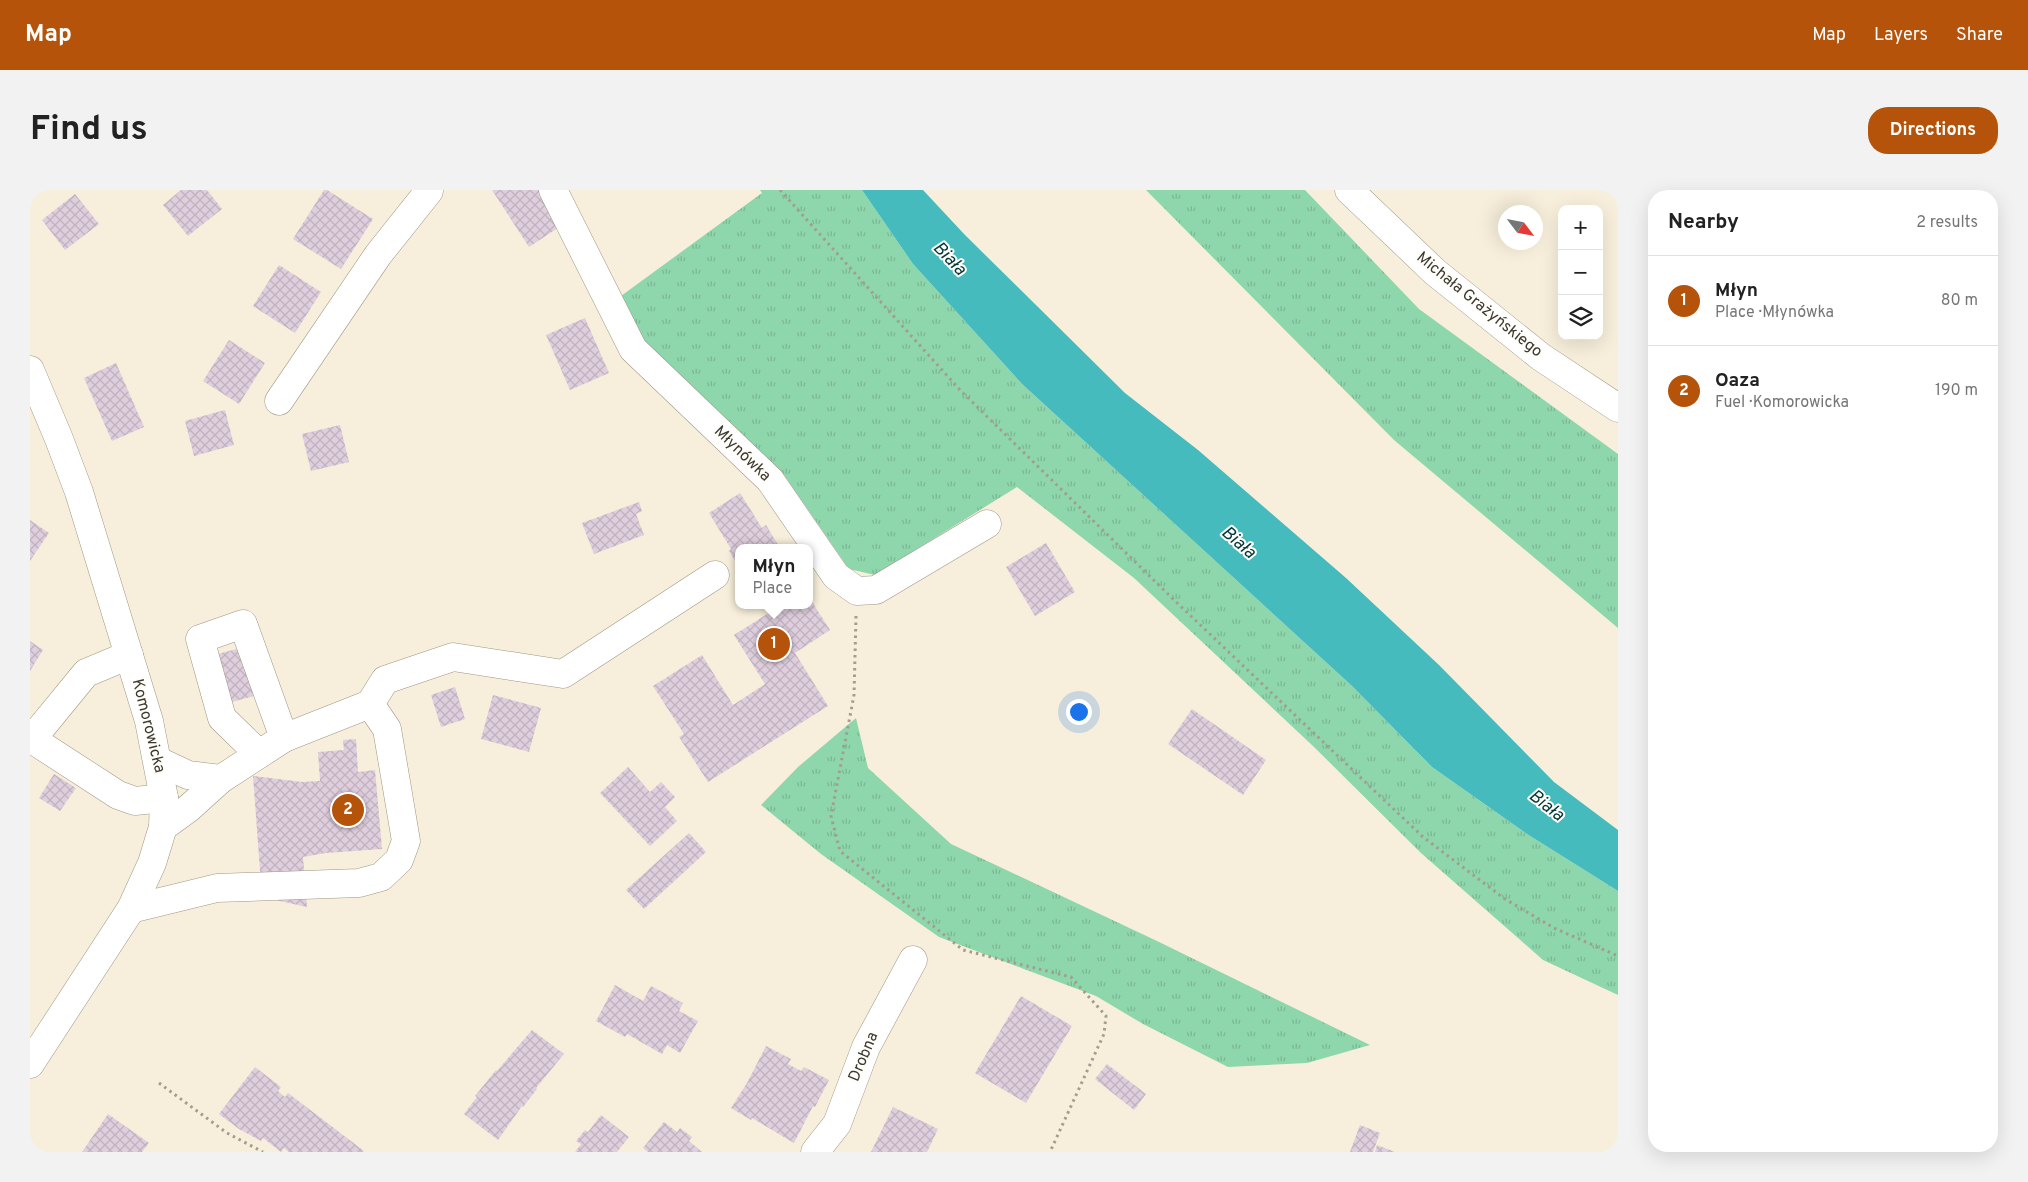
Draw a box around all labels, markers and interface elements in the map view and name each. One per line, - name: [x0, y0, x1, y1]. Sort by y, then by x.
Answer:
- text: Map: [25, 20, 72, 50]
- text: Map: [1812, 24, 1846, 47]
- text: Layers: [1874, 24, 1928, 47]
- text: Share: [1956, 24, 2003, 47]
- button: Directions: [1868, 107, 1998, 154]
- text: Find us: [30, 108, 148, 152]
- north arrow: [1498, 205, 1543, 250]
- map controls: [1558, 205, 1603, 340]
- button: +: [1558, 205, 1603, 250]
- text: Nearby: [1668, 209, 1739, 236]
- text: 2 results: [1916, 213, 1978, 233]
- water label: Biała: [927, 237, 971, 281]
- street label: Michała Grażyńskiego: [1412, 248, 1546, 362]
- button: −: [1558, 250, 1603, 295]
- text: Młyn: [1715, 279, 1758, 303]
- text: 1: [1681, 291, 1687, 311]
- text: 80 m: [1941, 291, 1978, 311]
- button: layers: [1558, 295, 1603, 340]
- text: Place · Młynówka: [1715, 303, 1834, 323]
- text: Oaza: [1715, 369, 1760, 393]
- text: 2: [1679, 381, 1689, 401]
- text: 190 m: [1935, 381, 1978, 401]
- text: Fuel · Komorowicka: [1715, 393, 1849, 413]
- street label: Młynówka: [709, 422, 775, 486]
- water label: Biała: [1216, 522, 1261, 565]
- popup: [735, 544, 813, 609]
- text: Młyn: [752, 555, 796, 579]
- text: Place: [752, 579, 792, 599]
- pin: 1: [758, 625, 790, 663]
- street label: Komorowicka: [127, 677, 169, 775]
- your location: [1066, 699, 1092, 725]
- water label: Biała: [1524, 785, 1569, 827]
- pin: 2: [332, 791, 364, 829]
- street label: Drobna: [845, 1029, 883, 1085]

